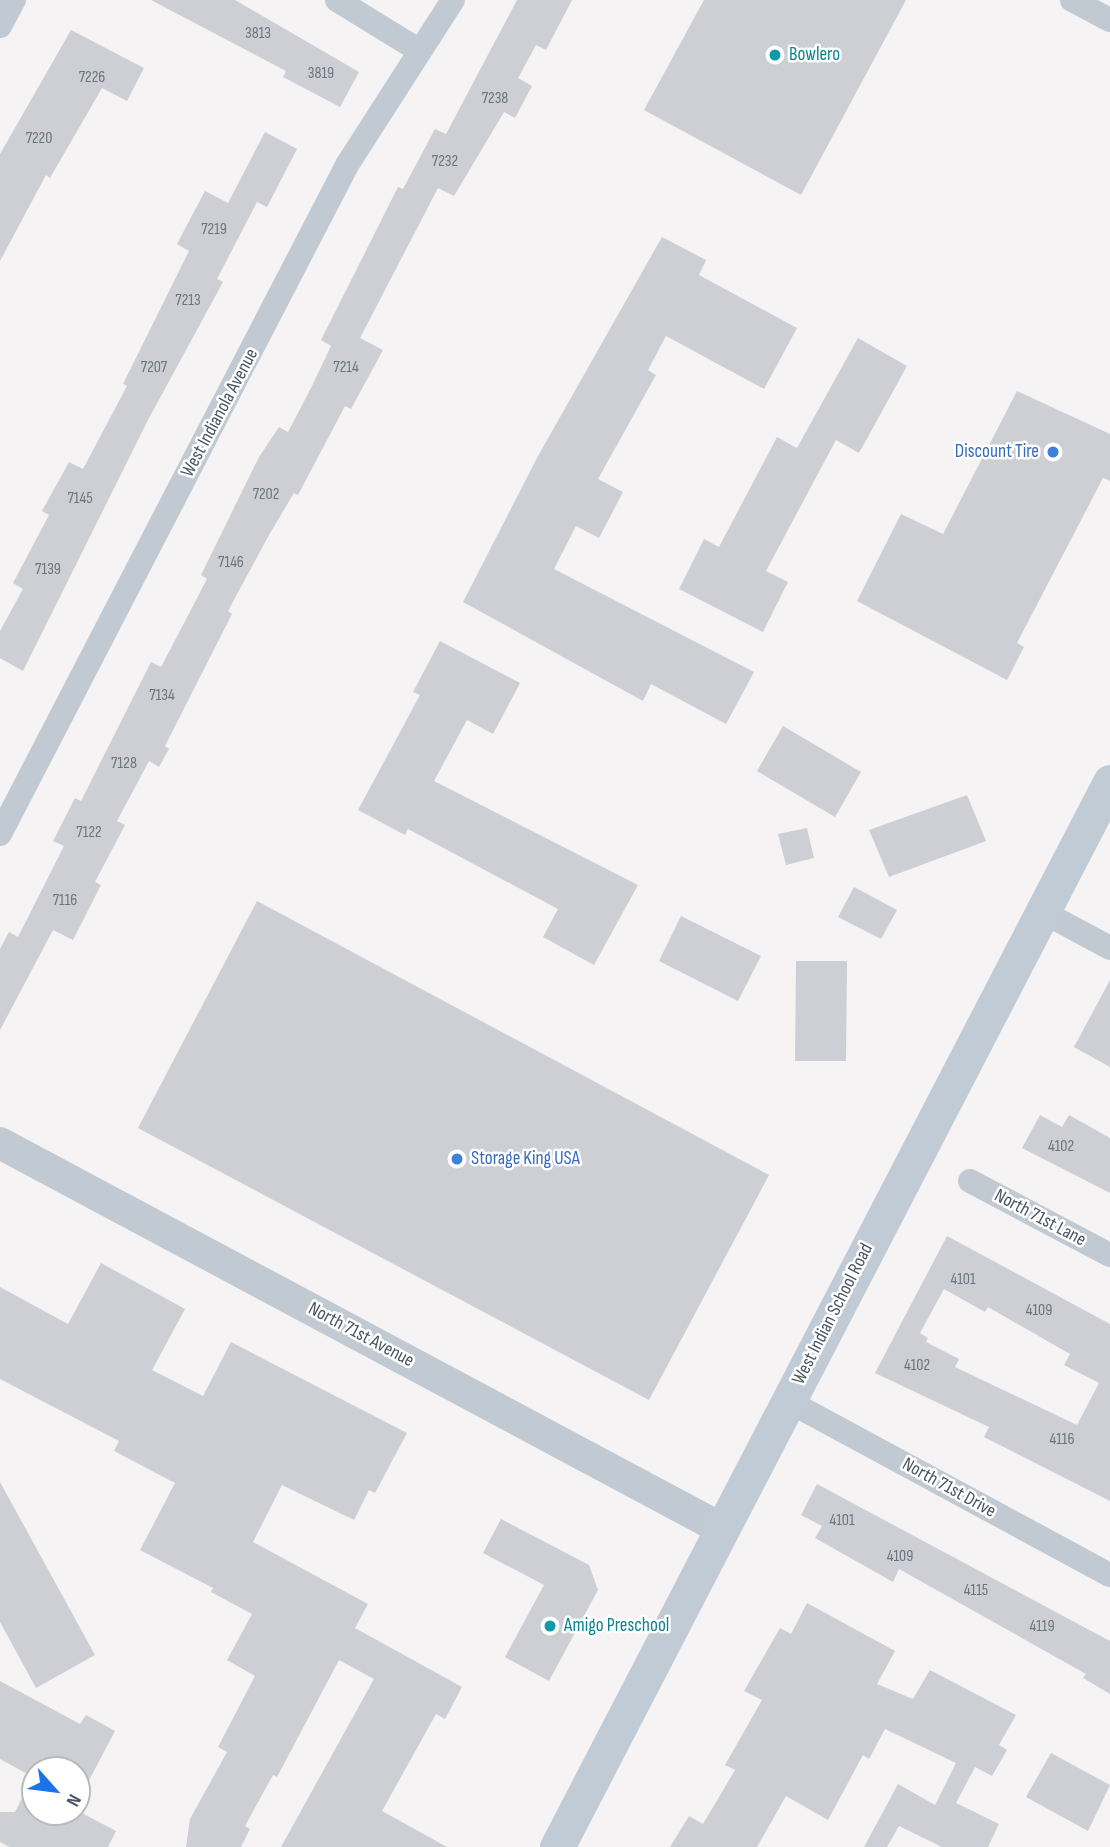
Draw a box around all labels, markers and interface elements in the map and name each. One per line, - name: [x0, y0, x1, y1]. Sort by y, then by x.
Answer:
- house number: 3813: [245, 24, 271, 44]
- place label: Bowlero: [789, 44, 840, 66]
- marker: Bowlero: [767, 47, 783, 63]
- house number: 3819: [308, 64, 334, 84]
- house number: 7226: [79, 68, 105, 88]
- house number: 7238: [482, 89, 508, 109]
- house number: 7220: [26, 129, 52, 149]
- house number: 7232: [432, 152, 458, 172]
- house number: 7219: [201, 220, 227, 240]
- house number: 7213: [175, 291, 201, 311]
- street label: West Indianola Avenue: [177, 345, 263, 481]
- house number: 7207: [141, 358, 167, 378]
- house number: 7214: [333, 358, 359, 378]
- place label: Discount Tire: [955, 441, 1039, 463]
- marker: Discount Tire: [1045, 444, 1061, 460]
- house number: 7202: [253, 485, 279, 505]
- house number: 7145: [67, 489, 93, 509]
- house number: 7146: [218, 553, 244, 573]
- house number: 7139: [35, 560, 61, 580]
- house number: 7134: [149, 686, 175, 706]
- house number: 7128: [111, 754, 137, 774]
- house number: 7122: [76, 823, 102, 843]
- house number: 7116: [53, 891, 77, 911]
- house number: 4102: [1048, 1137, 1074, 1157]
- place label: Storage King USA: [471, 1148, 580, 1170]
- marker: Storage King USA: [449, 1151, 465, 1167]
- street label: North 71st Lane: [990, 1184, 1090, 1252]
- street label: West Indian School Road: [788, 1240, 878, 1388]
- house number: 4101: [950, 1270, 976, 1290]
- street label: North 71st Avenue: [304, 1298, 418, 1372]
- house number: 4109: [1026, 1301, 1052, 1321]
- house number: 4102: [904, 1356, 930, 1376]
- house number: 4116: [1050, 1430, 1074, 1450]
- street label: North 71st Drive: [898, 1453, 1000, 1523]
- house number: 4101: [829, 1511, 855, 1531]
- house number: 4109: [887, 1547, 913, 1567]
- house number: 4115: [964, 1581, 988, 1601]
- place label: Amigo Preschool: [564, 1615, 669, 1637]
- house number: 4119: [1029, 1617, 1055, 1637]
- marker: Amigo Preschool: [542, 1618, 558, 1634]
- north arrow: [21, 1756, 91, 1826]
- text: N: [61, 1790, 86, 1810]

